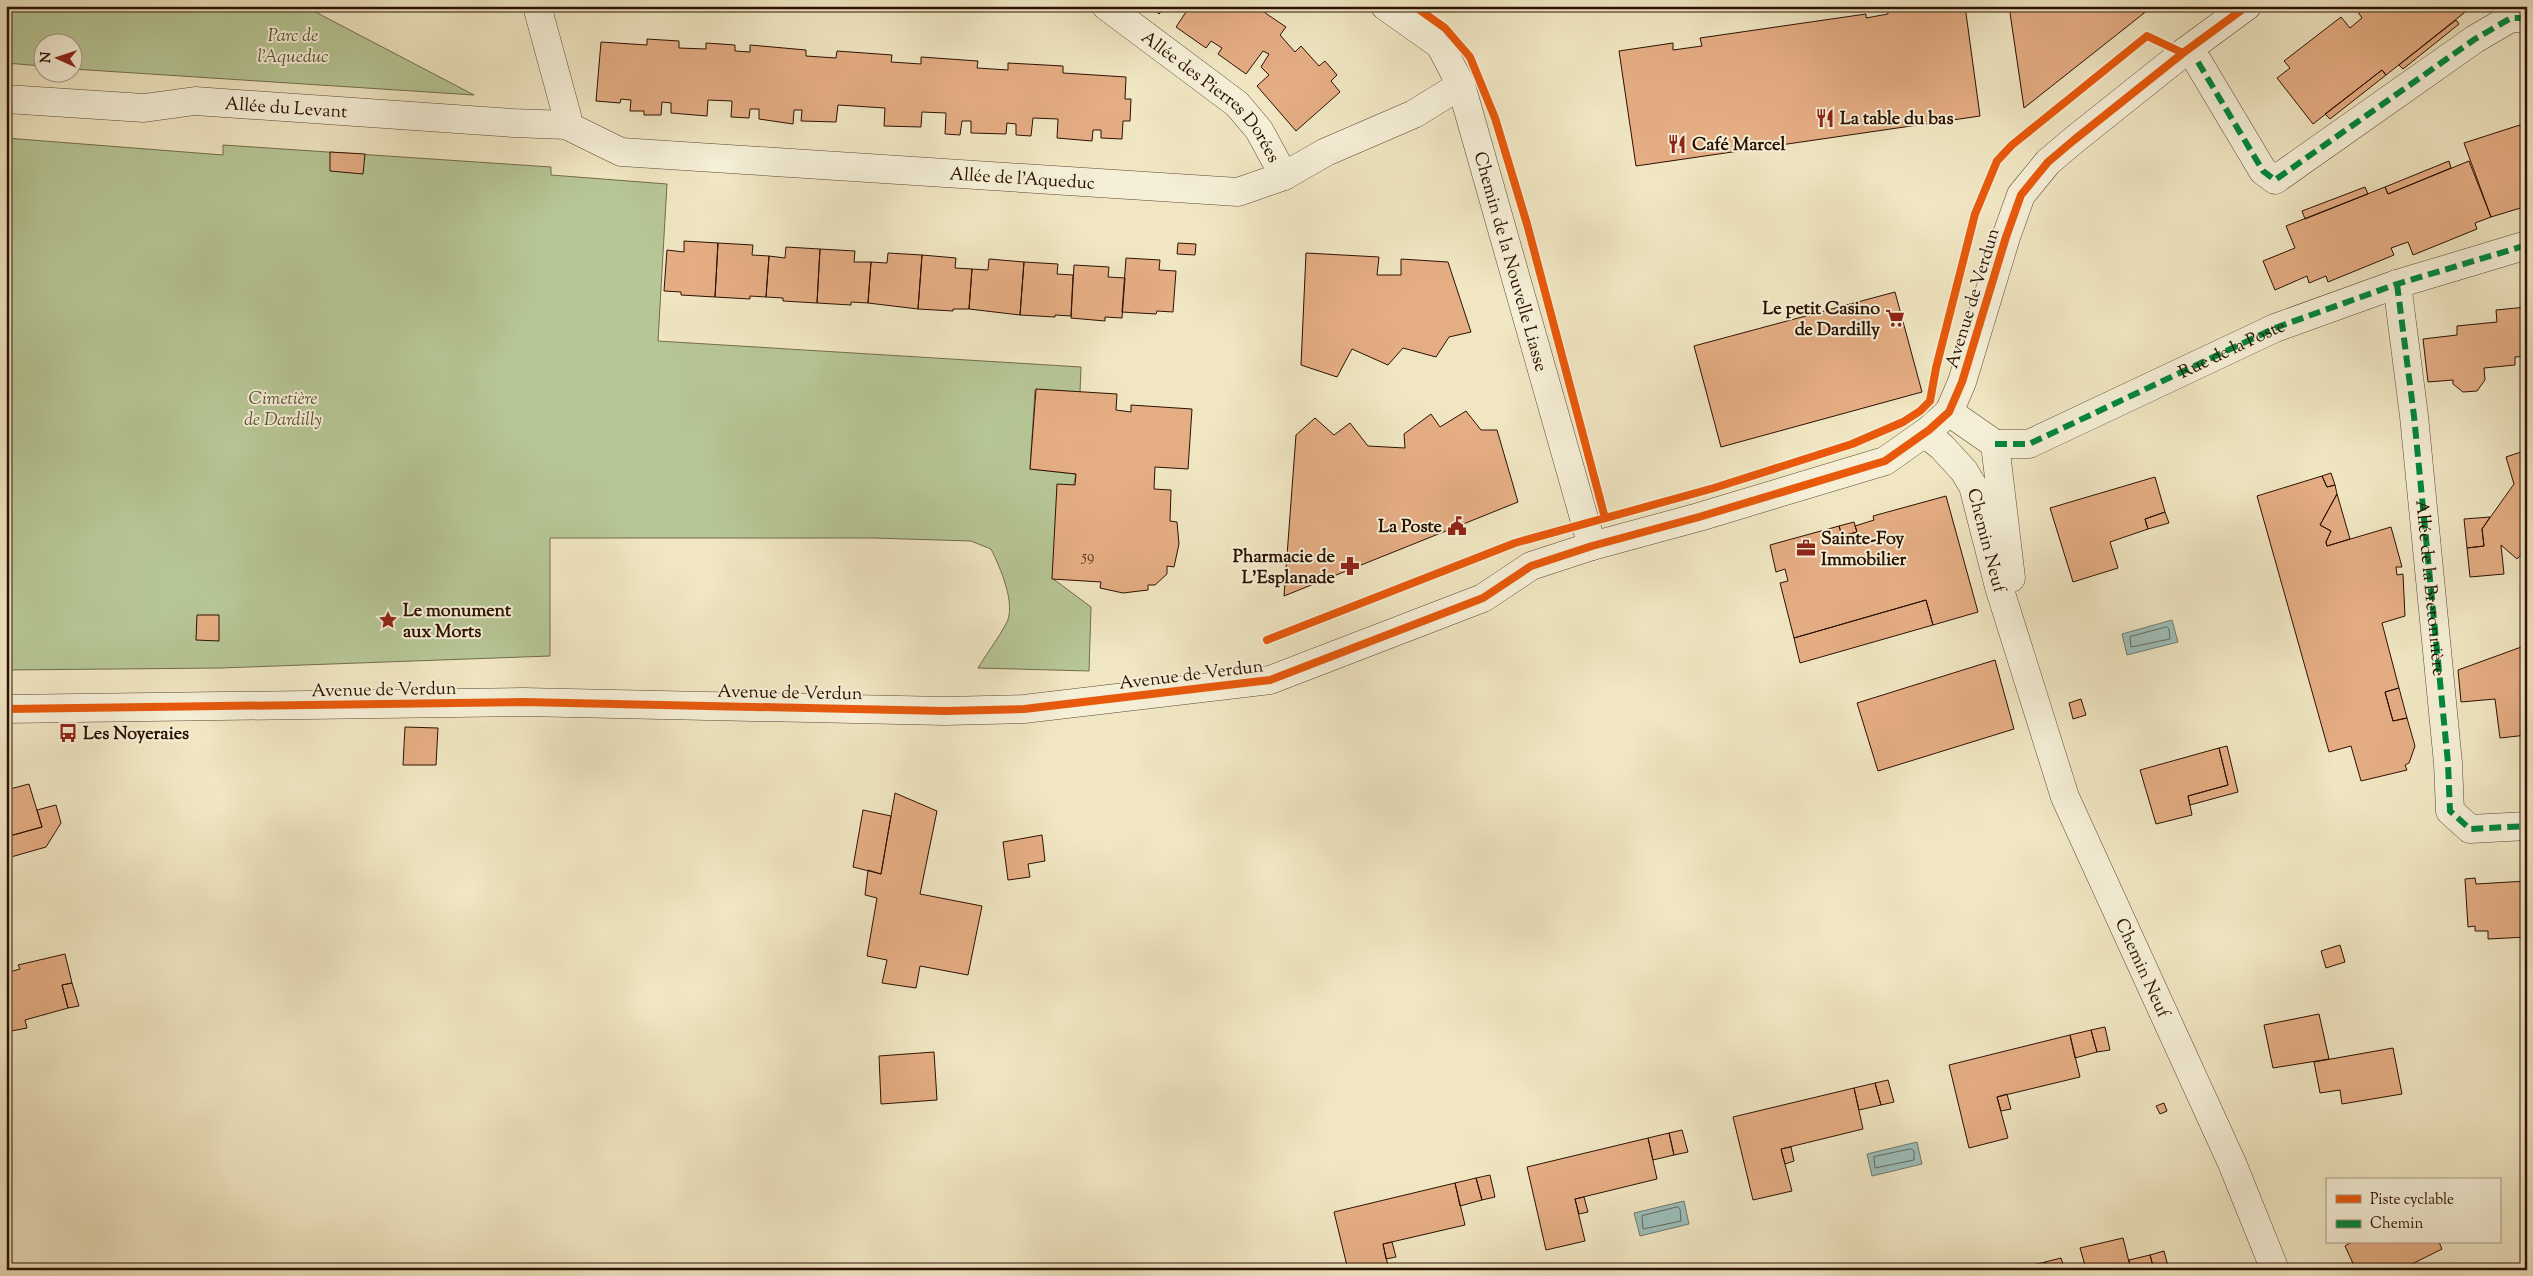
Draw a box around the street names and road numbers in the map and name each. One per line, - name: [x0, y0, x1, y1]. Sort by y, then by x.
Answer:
- street label: Allée des Pierres Dorées: [1135, 26, 1285, 168]
- street label: Allée du Levant: [224, 92, 348, 126]
- street label: Chemin de la Nouvelle Liasse: [1466, 149, 1553, 375]
- street label: Allée de l'Aqueduc: [949, 162, 1096, 198]
- street label: Avenue de Verdun: [1940, 225, 2008, 372]
- street label: Rue de la Poste: [2175, 314, 2289, 387]
- street label: Chemin Neuf: [1959, 486, 2011, 597]
- street label: Allée de la Bretonnière: [2407, 499, 2450, 678]
- street label: Avenue de Verdun: [1118, 654, 1265, 698]
- street label: Avenue de Verdun: [311, 677, 457, 705]
- street label: Avenue de Verdun: [717, 680, 863, 708]
- street label: Chemin Neuf: [2107, 914, 2175, 1023]

